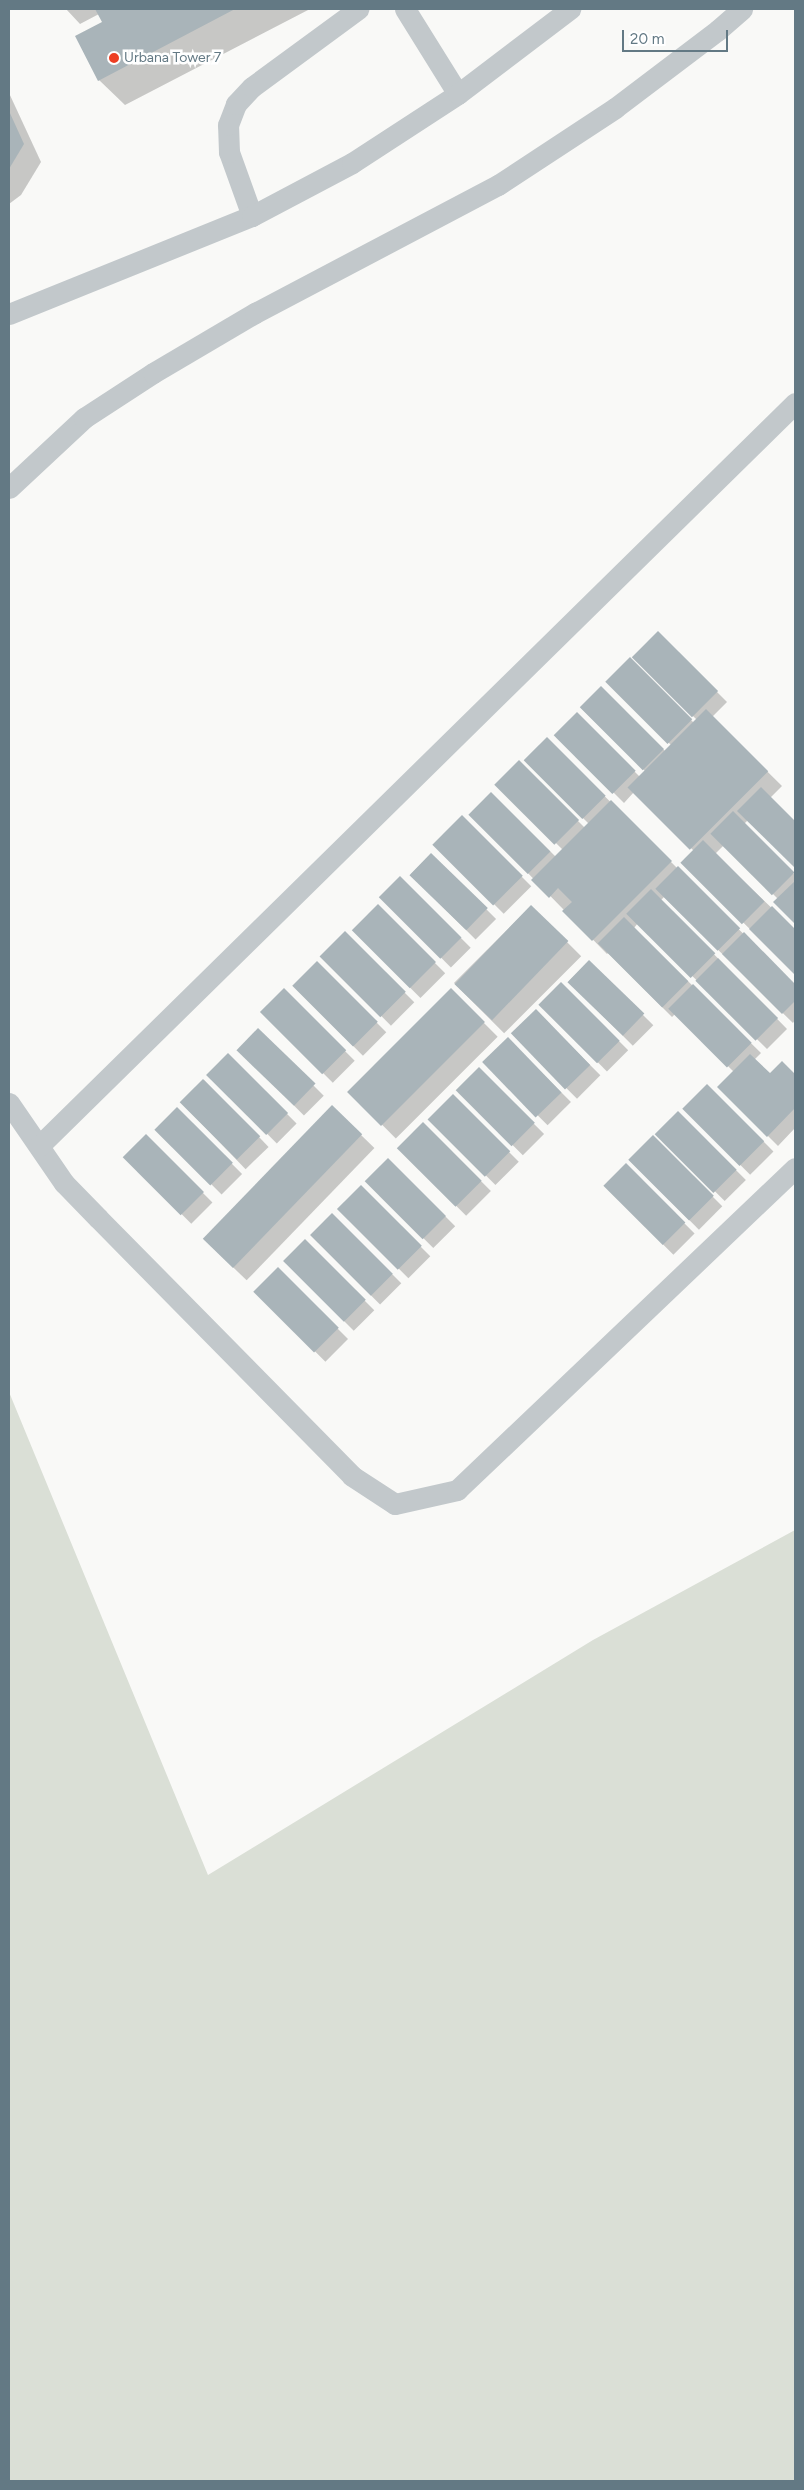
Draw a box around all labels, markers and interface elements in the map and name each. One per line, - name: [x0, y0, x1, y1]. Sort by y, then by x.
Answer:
- scale bar: [624, 20, 730, 52]
- text: 20 m: [630, 30, 664, 48]
- place label: Urbana Tower 7: [124, 50, 221, 66]
- marker: Urbana Tower 7: [108, 52, 120, 64]

